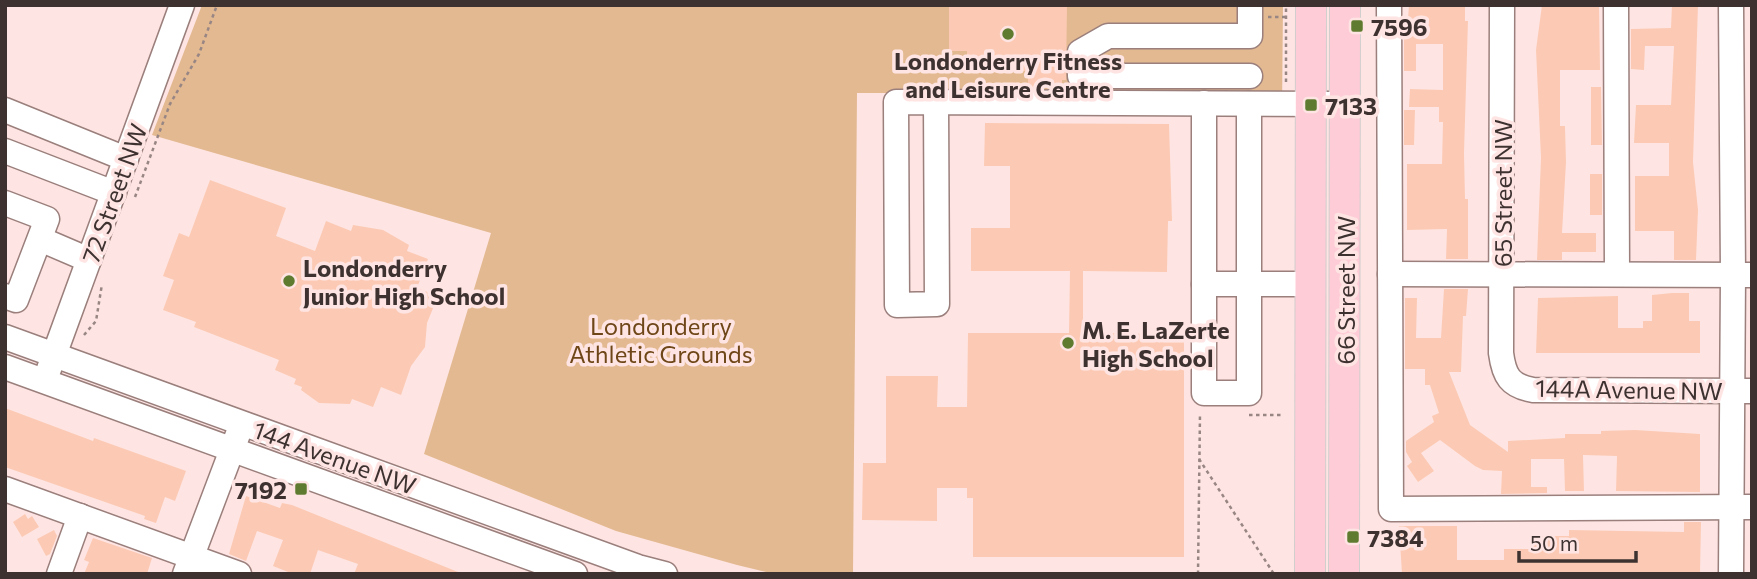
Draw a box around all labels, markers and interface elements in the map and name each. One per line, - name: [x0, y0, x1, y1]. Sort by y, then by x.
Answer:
- place label: 7596: [1371, 12, 1428, 41]
- marker: 7596: [1349, 18, 1365, 34]
- marker: Londonderry Fitness and Leisure Centre: [1000, 26, 1016, 42]
- place label: Londonderry Fitness and Leisure Centre: [894, 46, 1122, 103]
- place label: 7133: [1325, 91, 1377, 120]
- marker: 7133: [1303, 97, 1319, 113]
- street label: 65 Street NW: [1488, 119, 1517, 267]
- street label: 72 Street NW: [75, 120, 153, 266]
- street label: 66 Street NW: [1331, 216, 1360, 364]
- place label: Londonderry Junior High School: [303, 253, 505, 310]
- marker: Londonderry Junior High School: [281, 273, 297, 289]
- park label: Londonderry Athletic Grounds: [569, 311, 753, 368]
- place label: M. E. LaZerte High School: [1082, 315, 1230, 372]
- marker: M. E. LaZerte High School: [1060, 335, 1076, 351]
- street label: 144A Avenue NW: [1535, 373, 1723, 405]
- street label: 144 Avenue NW: [250, 414, 420, 500]
- place label: 7192: [235, 475, 287, 504]
- marker: 7192: [293, 481, 309, 497]
- scale bar: [1519, 520, 1636, 564]
- place label: 7384: [1367, 523, 1424, 552]
- marker: 7384: [1345, 529, 1361, 545]
- text: 50 m: [1530, 530, 1578, 555]

